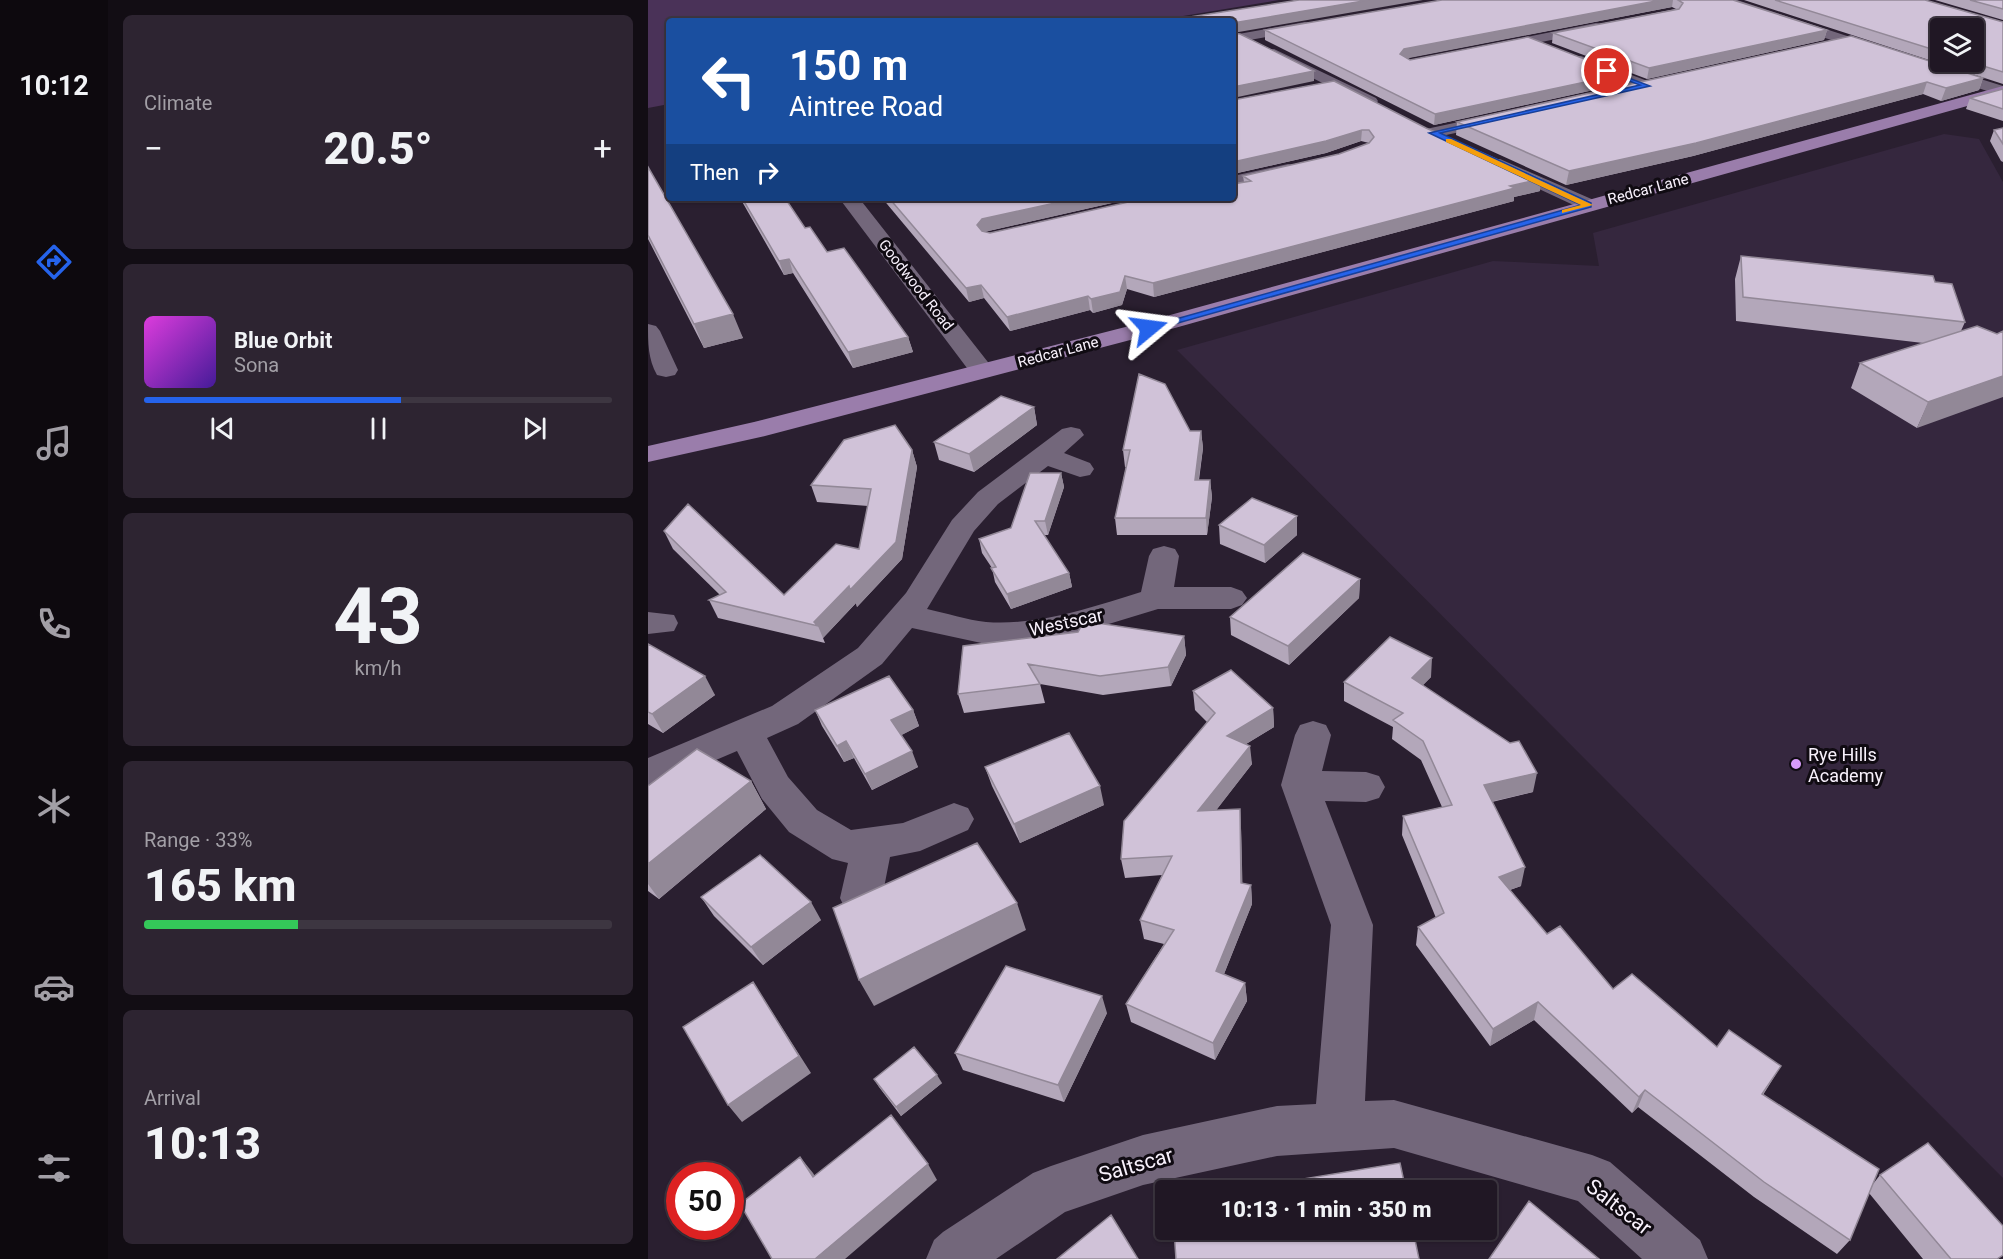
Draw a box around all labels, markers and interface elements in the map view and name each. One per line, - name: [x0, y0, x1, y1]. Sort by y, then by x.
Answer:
- map controls: [1930, 18, 1984, 72]
- button: layers: [1930, 18, 1984, 72]
- text: 150 m: [789, 41, 908, 90]
- icon: left: [690, 42, 768, 120]
- pin: [1581, 45, 1632, 96]
- icon: arrive: [1590, 54, 1623, 87]
- text: 10:12: [19, 70, 89, 102]
- text: Climate: [144, 91, 212, 115]
- text: Aintree Road: [789, 91, 943, 123]
- text: 20.5°: [324, 122, 433, 175]
- text: −: [144, 129, 163, 168]
- text: +: [593, 129, 612, 168]
- icon: right: [751, 156, 784, 189]
- text: Then: [690, 160, 739, 185]
- street label: Redcar Lane: [1606, 170, 1690, 208]
- street label: Goodwood Road: [875, 236, 957, 334]
- icon: directions: [33, 241, 75, 283]
- position arrow: [1117, 296, 1181, 360]
- text: Blue Orbit: [234, 328, 332, 353]
- street label: Redcar Lane: [1016, 333, 1100, 371]
- text: Sona: [234, 353, 279, 377]
- icon: previous: [206, 412, 239, 445]
- icon: pause: [362, 412, 395, 445]
- icon: next: [518, 412, 551, 445]
- icon: music: [33, 422, 75, 464]
- text: 43: [333, 571, 423, 662]
- icon: phone: [33, 603, 75, 645]
- street label: Westscar: [1027, 604, 1105, 640]
- text: km/h: [355, 656, 401, 680]
- place label: Rye Hills Academy: [1808, 744, 1883, 786]
- marker: Rye Hills Academy: [1789, 757, 1803, 771]
- icon: climate: [33, 785, 75, 827]
- text: Range · 33%: [144, 828, 252, 852]
- text: 165 km: [144, 859, 296, 912]
- icon: car: [33, 966, 75, 1008]
- text: Arrival: [144, 1086, 201, 1110]
- text: 10:13: [144, 1117, 261, 1170]
- street label: Saltscar: [1096, 1143, 1176, 1187]
- icon: filters: [33, 1147, 75, 1189]
- speed limit sign: 50: [666, 1162, 744, 1240]
- street label: Saltscar: [1582, 1174, 1656, 1240]
- text: 10:13 · 1 min · 350 m: [1221, 1197, 1431, 1222]

